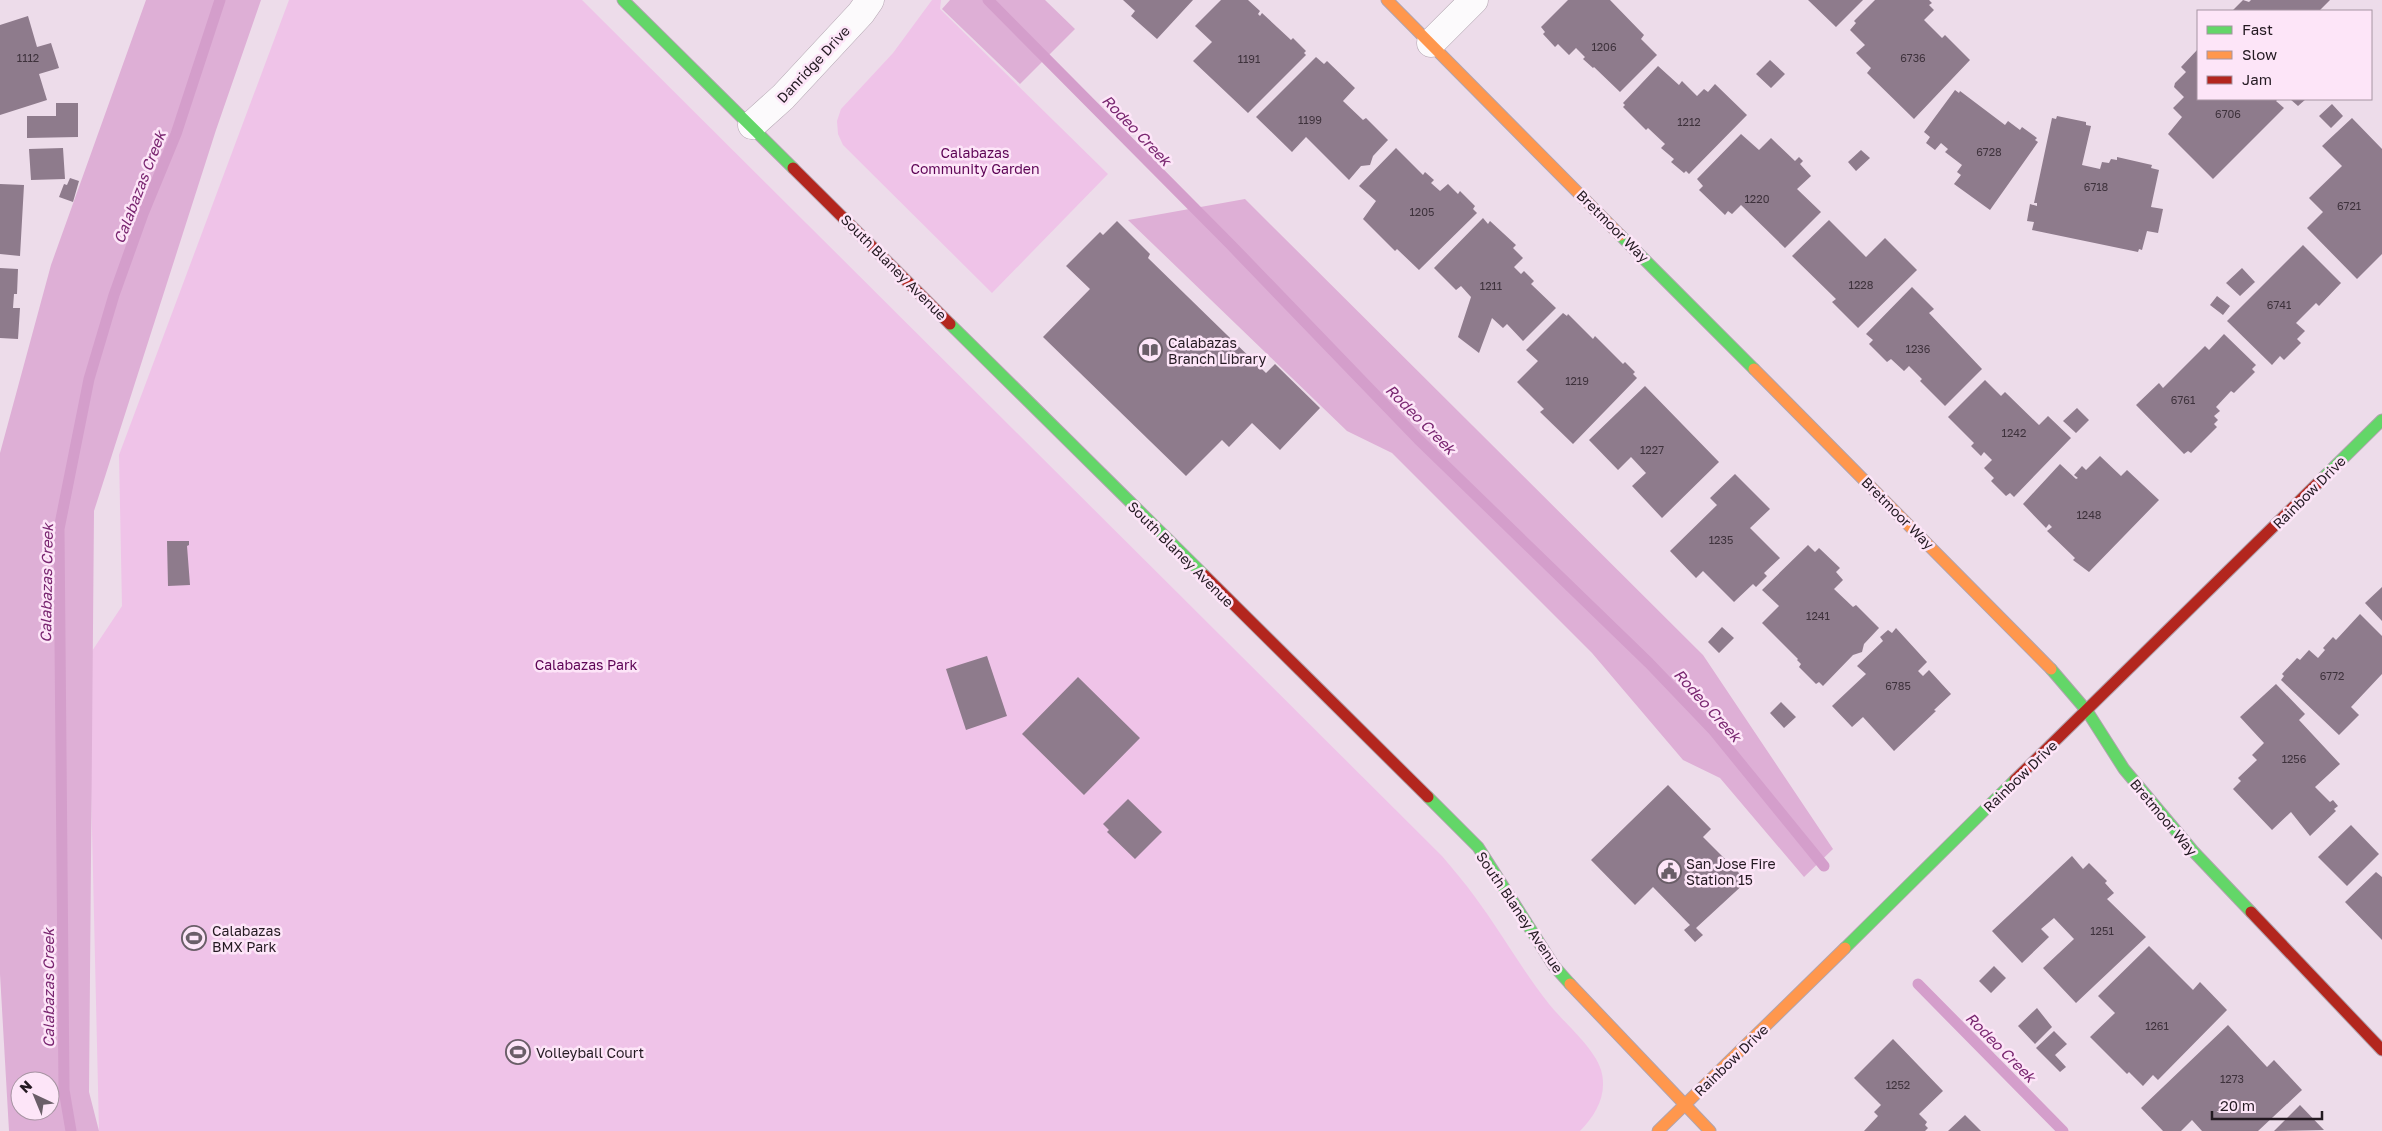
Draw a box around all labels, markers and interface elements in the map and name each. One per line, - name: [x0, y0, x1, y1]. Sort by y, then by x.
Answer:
- legend: [2197, 10, 2372, 100]
- text: Fast: [2242, 20, 2273, 38]
- street label: Danridge Drive: [773, 22, 853, 106]
- house number: 1206: [1591, 40, 1617, 53]
- text: Slow: [2242, 45, 2277, 63]
- house number: 1112: [17, 51, 39, 64]
- house number: 6736: [1900, 51, 1926, 64]
- house number: 1191: [1238, 52, 1260, 65]
- text: Jam: [2242, 70, 2272, 88]
- water label: Rodeo Creek: [1099, 91, 1176, 170]
- house number: 6706: [2215, 107, 2241, 120]
- house number: 1199: [1298, 113, 1322, 126]
- house number: 1212: [1677, 115, 1701, 128]
- water label: Calabazas Creek: [109, 127, 169, 246]
- park label: Calabazas Community Garden: [910, 144, 1040, 177]
- house number: 6728: [1976, 145, 2002, 158]
- house number: 6718: [2084, 180, 2109, 193]
- street label: Bretmoor Way: [1573, 186, 1653, 266]
- house number: 1220: [1745, 192, 1770, 205]
- house number: 6721: [2337, 199, 2361, 212]
- house number: 1205: [1410, 205, 1434, 218]
- street label: South Blaney Avenue: [838, 211, 950, 323]
- house number: 1228: [1849, 278, 1874, 291]
- house number: 1211: [1480, 279, 1502, 292]
- house number: 6741: [2267, 298, 2291, 311]
- place label: Calabazas Branch Library: [1168, 334, 1266, 367]
- library icon: Calabazas Branch Library: [1137, 337, 1163, 363]
- house number: 1236: [1906, 342, 1931, 355]
- house number: 1219: [1565, 374, 1589, 387]
- water label: Rodeo Creek: [1382, 380, 1461, 459]
- house number: 6761: [2171, 393, 2195, 406]
- house number: 1242: [2002, 426, 2026, 439]
- house number: 1227: [1640, 443, 1664, 456]
- street label: Rainbow Drive: [2269, 452, 2349, 532]
- street label: Bretmoor Way: [1858, 473, 1938, 553]
- street label: South Blaney Avenue: [1125, 498, 1237, 610]
- house number: 1248: [2076, 508, 2102, 521]
- water label: Calabazas Creek: [36, 522, 56, 643]
- house number: 1235: [1709, 533, 1733, 546]
- house number: 1241: [1806, 609, 1830, 622]
- park label: Calabazas Park: [535, 656, 637, 673]
- water label: Rodeo Creek: [1671, 665, 1746, 746]
- house number: 6772: [2320, 669, 2344, 682]
- house number: 6785: [1885, 679, 1911, 692]
- street label: Rainbow Drive: [1980, 737, 2060, 815]
- house number: 1256: [2282, 752, 2307, 765]
- street label: Bretmoor Way: [2127, 775, 2201, 859]
- street label: South Blaney Avenue: [1473, 848, 1567, 976]
- place label: San Jose Fire Station 15: [1686, 855, 1776, 888]
- public building icon: San Jose Fire Station 15: [1656, 858, 1682, 884]
- place label: Calabazas BMX Park: [212, 922, 281, 955]
- house number: 1251: [2090, 924, 2114, 937]
- sports icon: Calabazas BMX Park: [181, 925, 207, 951]
- water label: Calabazas Creek: [39, 927, 57, 1048]
- water label: Rodeo Creek: [1962, 1008, 2041, 1087]
- house number: 1261: [2145, 1019, 2169, 1032]
- street label: Rainbow Drive: [1691, 1021, 1771, 1099]
- sports icon: Volleyball Court: [505, 1039, 531, 1065]
- place label: Volleyball Court: [536, 1044, 644, 1061]
- north arrow: [10, 1071, 60, 1121]
- house number: 1273: [2220, 1072, 2244, 1085]
- text: N: [16, 1076, 35, 1096]
- house number: 1252: [1886, 1078, 1910, 1091]
- scale bar: [2212, 1088, 2322, 1120]
- text: 20 m: [2220, 1096, 2255, 1114]

